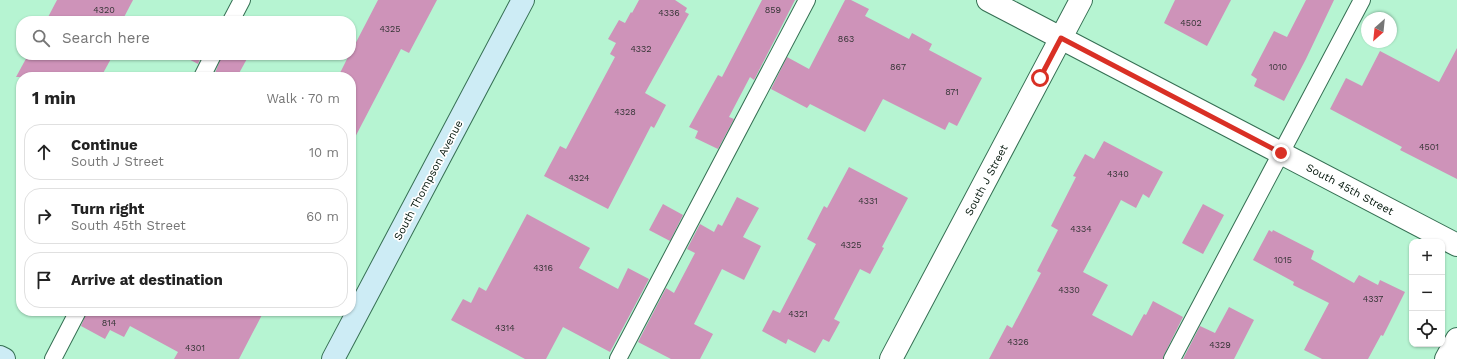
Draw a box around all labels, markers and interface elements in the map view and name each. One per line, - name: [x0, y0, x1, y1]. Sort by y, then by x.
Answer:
- house number: 4320: [93, 5, 115, 15]
- house number: 859: [765, 5, 781, 15]
- house number: 4336: [658, 8, 680, 18]
- north arrow: [1361, 12, 1397, 48]
- search box: [16, 16, 356, 60]
- house number: 4502: [1180, 18, 1202, 28]
- house number: 4325: [379, 24, 401, 34]
- icon: search: [30, 27, 52, 49]
- text: Search here: [62, 29, 150, 47]
- house number: 863: [838, 34, 854, 44]
- house number: 4332: [630, 44, 652, 54]
- house number: 867: [890, 62, 906, 72]
- house number: 1010: [1269, 62, 1288, 72]
- route start: [1031, 69, 1049, 87]
- house number: 871: [945, 87, 959, 97]
- text: 1 min: [32, 88, 76, 108]
- text: Walk · 70 m: [266, 91, 340, 106]
- house number: 4328: [614, 107, 636, 117]
- street label: South Thompson Avenue: [391, 118, 466, 242]
- text: Continue: [71, 136, 138, 154]
- icon: ahead: [33, 141, 55, 163]
- street label: South J Street: [962, 142, 1011, 218]
- house number: 4501: [1419, 142, 1439, 152]
- route end: [1272, 144, 1290, 162]
- text: 10 m: [309, 145, 339, 160]
- text: South J Street: [71, 154, 164, 169]
- street label: South 45th Street: [1304, 161, 1396, 218]
- house number: 4340: [1107, 169, 1129, 179]
- house number: 4324: [568, 173, 590, 183]
- house number: 4331: [858, 196, 878, 206]
- text: Turn right: [71, 200, 144, 218]
- icon: right: [33, 205, 55, 227]
- text: 60 m: [306, 209, 339, 224]
- text: South 45th Street: [71, 218, 186, 233]
- house number: 4334: [1070, 224, 1092, 234]
- map controls: [1409, 239, 1445, 347]
- button: +: [1409, 239, 1445, 275]
- house number: 4325: [840, 240, 862, 250]
- house number: 1015: [1274, 255, 1292, 265]
- house number: 4316: [533, 263, 553, 273]
- icon: arrive: [33, 269, 55, 291]
- text: Arrive at destination: [71, 271, 223, 289]
- button: −: [1409, 275, 1445, 311]
- house number: 4330: [1058, 285, 1080, 295]
- house number: 4337: [1363, 294, 1383, 304]
- house number: 4321: [788, 309, 808, 319]
- button: locate: [1409, 311, 1445, 347]
- house number: 814: [102, 318, 117, 328]
- house number: 4314: [495, 323, 515, 333]
- house number: 4326: [1007, 337, 1029, 347]
- house number: 4329: [1209, 340, 1231, 350]
- house number: 4301: [185, 343, 205, 353]

